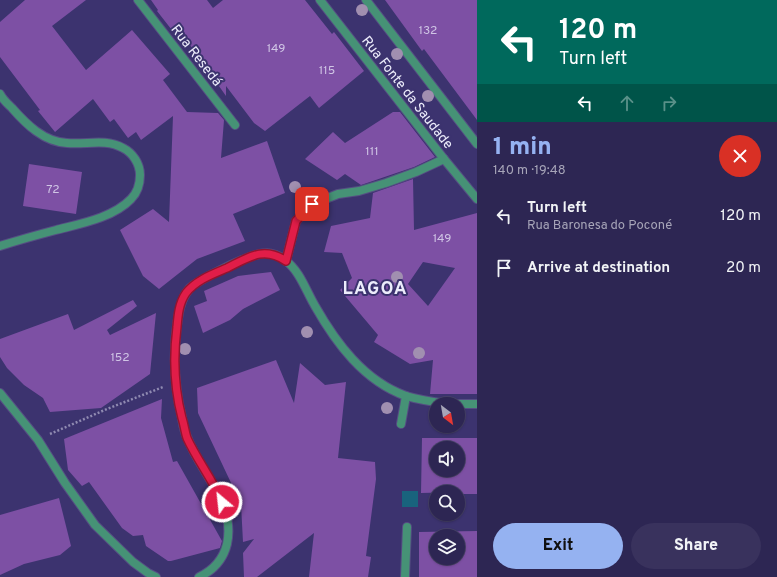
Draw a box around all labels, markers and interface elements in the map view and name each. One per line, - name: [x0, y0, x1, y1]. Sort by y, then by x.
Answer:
- text: 120 m: [559, 13, 637, 49]
- icon: left: [493, 16, 545, 68]
- street label: Rua Resedá: [166, 22, 225, 90]
- house number: 132: [419, 23, 437, 39]
- street label: Rua Fonte da Saudade: [357, 33, 456, 153]
- house number: 149: [267, 41, 285, 57]
- text: Turn left: [559, 48, 627, 71]
- house number: 115: [319, 63, 335, 79]
- icon: left: [574, 92, 596, 114]
- icon: ahead: [616, 92, 638, 114]
- icon: right: [658, 92, 680, 114]
- text: 1 min: [493, 133, 552, 163]
- button: close: [719, 135, 761, 177]
- house number: 111: [365, 144, 379, 160]
- text: 140 m · 19:48: [493, 163, 566, 179]
- house number: 72: [46, 182, 60, 198]
- pin: [295, 187, 329, 221]
- icon: arrive: [301, 193, 323, 215]
- text: Turn left: [527, 199, 587, 218]
- icon: left: [493, 205, 515, 227]
- text: 120 m: [720, 207, 761, 226]
- text: Rua Baronesa do Poconé: [527, 218, 672, 234]
- house number: 149: [433, 231, 451, 247]
- icon: arrive: [493, 257, 515, 279]
- text: Arrive at destination: [527, 259, 670, 278]
- text: 20 m: [726, 259, 761, 278]
- district label: LAGOA: [342, 278, 408, 301]
- house number: 152: [110, 350, 130, 366]
- north arrow: [429, 397, 465, 433]
- map controls: [429, 397, 465, 565]
- button: sound: [429, 441, 465, 477]
- position arrow: [201, 481, 243, 523]
- button: search: [429, 485, 465, 521]
- button: Exit: [493, 523, 623, 569]
- button: Share: [631, 523, 761, 569]
- button: layers: [429, 529, 465, 565]

